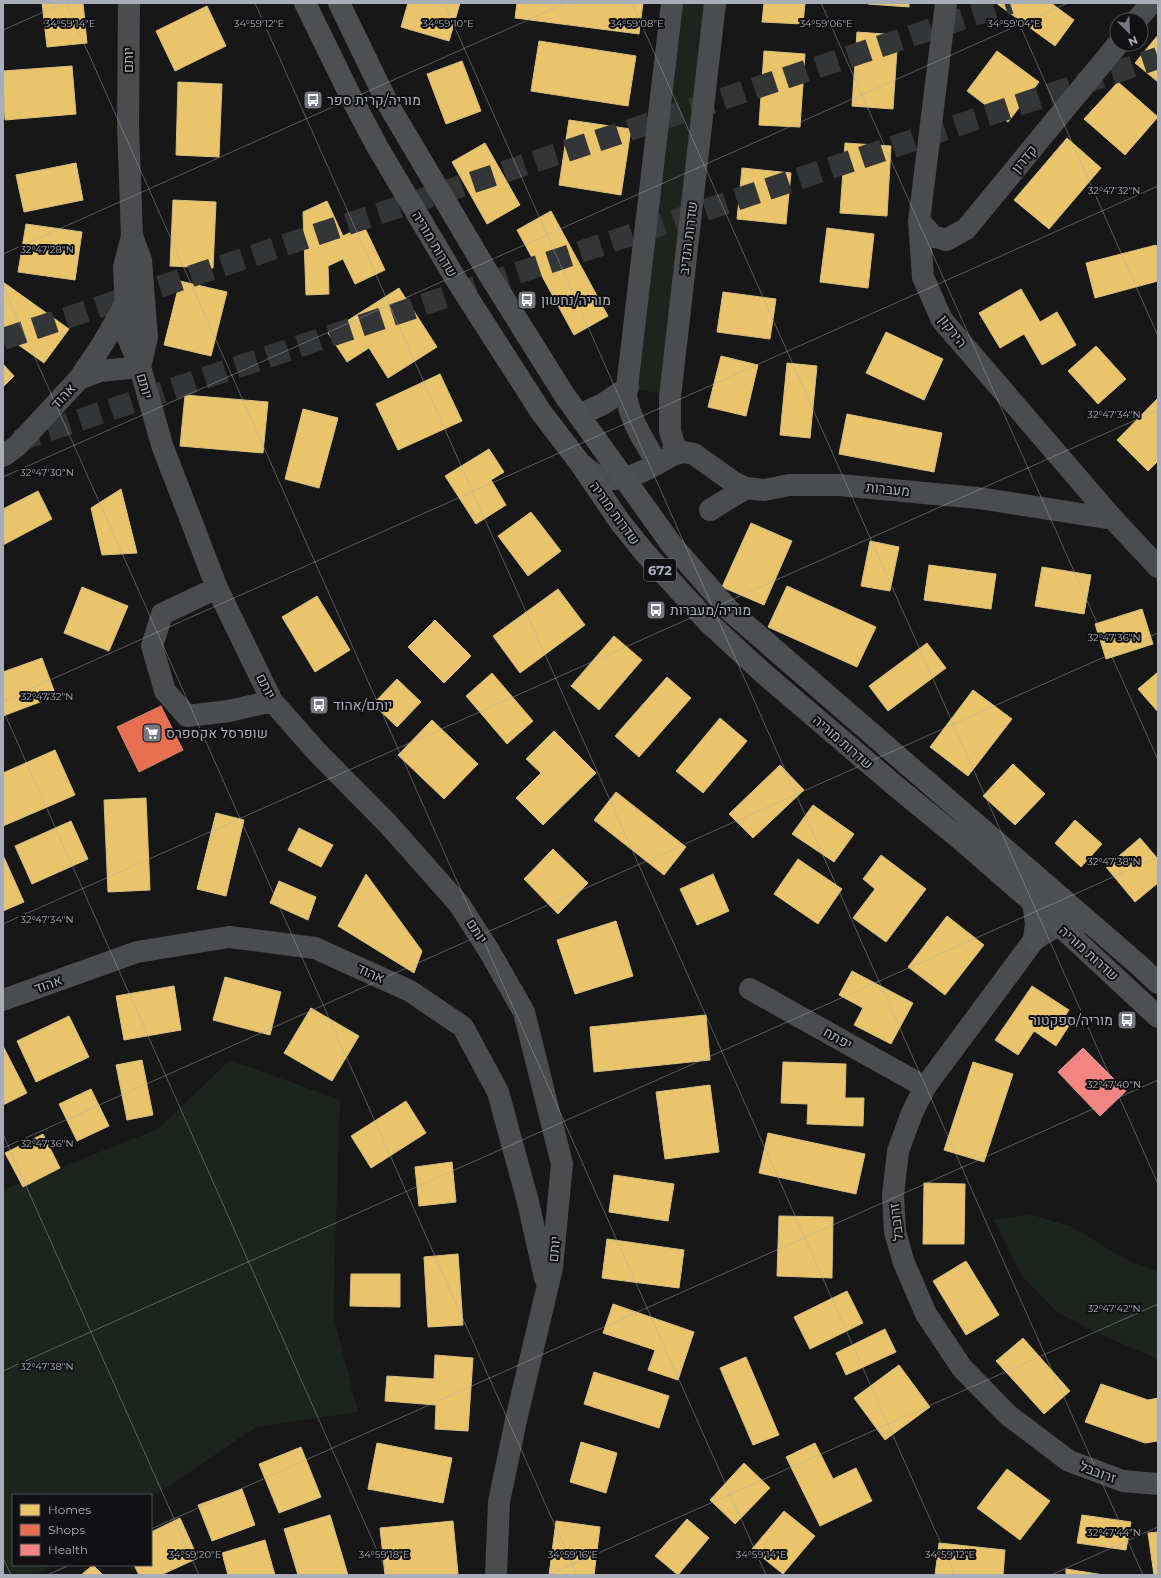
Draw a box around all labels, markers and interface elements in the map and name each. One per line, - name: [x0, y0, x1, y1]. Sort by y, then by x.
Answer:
- north arrow: [1109, 12, 1149, 52]
- text: 34°59'14"E: [45, 17, 96, 30]
- text: 34°59'12"E: [234, 17, 284, 30]
- text: 34°59'10"E: [422, 17, 474, 30]
- text: 34°59'08"E: [610, 17, 664, 30]
- text: 34°59'06"E: [799, 17, 853, 30]
- text: 34°59'04"E: [987, 17, 1041, 30]
- text: N: [1126, 33, 1140, 49]
- street label: יותם: [119, 47, 137, 73]
- bus stop icon: מוריה/קרית ספר: [302, 89, 324, 111]
- place label: מוריה/קרית ספר: [327, 91, 421, 109]
- street label: קדרון: [1007, 141, 1041, 177]
- text: 32°47'32"N: [1088, 184, 1140, 197]
- street label: שדרות הנדיב: [675, 200, 701, 276]
- street label: שדרות מוריה: [408, 208, 462, 280]
- text: 32°47'28"N: [20, 243, 74, 256]
- bus stop icon: מוריה/נחשון: [516, 289, 538, 311]
- place label: מוריה/נחשון: [541, 291, 611, 309]
- street label: הירקון: [935, 311, 971, 351]
- street label: יותם: [133, 371, 157, 401]
- street label: אהוד: [47, 379, 79, 413]
- text: 32°47'34"N: [1087, 408, 1141, 421]
- text: 32°47'30"N: [20, 466, 74, 479]
- street label: שדרות מוריה: [586, 478, 644, 548]
- street label: מעברות: [865, 478, 911, 500]
- road number: 672: [644, 559, 676, 581]
- bus stop icon: מוריה/מעברות: [645, 599, 667, 621]
- place label: מוריה/מעברות: [670, 601, 751, 619]
- text: 32°47'36"N: [1087, 631, 1141, 644]
- street label: יותם: [252, 670, 280, 702]
- text: 32°47'32"N: [21, 690, 73, 703]
- bus stop icon: יותם/אהוד: [308, 694, 330, 716]
- place label: יותם/אהוד: [333, 696, 392, 714]
- street label: שדרות מוריה: [809, 711, 877, 773]
- supermarket icon: שופרסל אקספרס: [141, 722, 163, 744]
- place label: שופרסל אקספרס: [166, 724, 268, 742]
- text: 32°47'38"N: [1087, 855, 1141, 868]
- text: 32°47'34"N: [20, 913, 74, 926]
- street label: יותם: [462, 915, 492, 947]
- street label: שדרות מוריה: [1055, 922, 1123, 984]
- street label: אהוד: [354, 959, 388, 987]
- street label: אהוד: [31, 971, 65, 997]
- bus stop icon: מוריה/ספקטור: [1116, 1009, 1138, 1031]
- place label: מוריה/ספקטור: [1030, 1011, 1113, 1029]
- street label: יפתח: [820, 1023, 856, 1053]
- text: 32°47'40"N: [1087, 1078, 1141, 1091]
- text: 32°47'36"N: [20, 1137, 74, 1150]
- street label: זרובבל: [885, 1202, 907, 1242]
- street label: יותם: [544, 1235, 564, 1263]
- text: 32°47'42"N: [1087, 1302, 1141, 1315]
- text: 32°47'38"N: [20, 1360, 74, 1373]
- street label: זרובבל: [1077, 1457, 1119, 1487]
- legend: [12, 1494, 152, 1566]
- text: Homes: [48, 1502, 91, 1517]
- text: Shops: [48, 1522, 85, 1537]
- text: 32°47'44"N: [1087, 1526, 1141, 1539]
- text: Health: [48, 1542, 88, 1557]
- text: 34°59'20"E: [168, 1548, 222, 1561]
- text: 34°59'18"E: [359, 1548, 410, 1561]
- text: 34°59'16"E: [548, 1548, 599, 1561]
- text: 34°59'14"E: [736, 1548, 787, 1561]
- text: 34°59'12"E: [925, 1548, 975, 1561]

